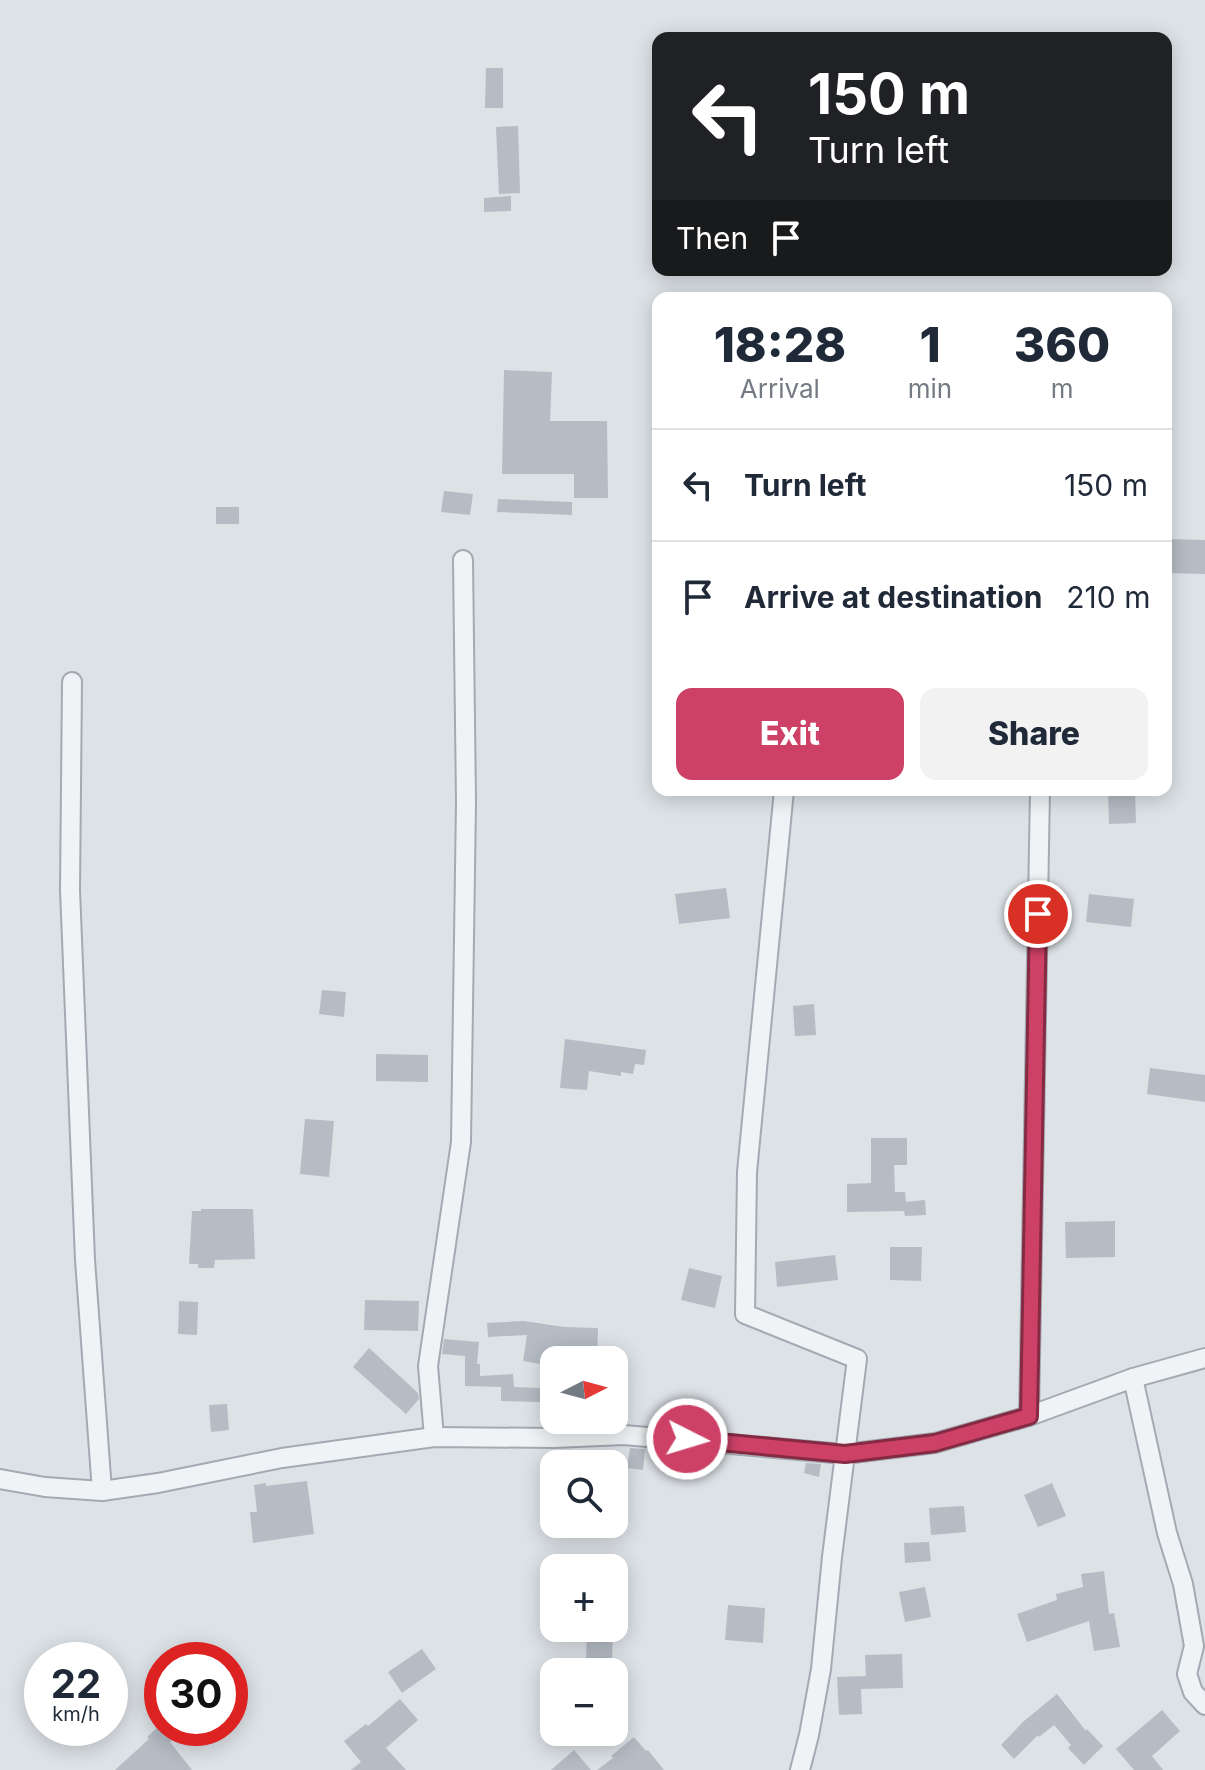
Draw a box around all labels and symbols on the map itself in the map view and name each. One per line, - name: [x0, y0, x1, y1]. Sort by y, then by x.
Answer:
- pin: [1004, 880, 1072, 948]
- north arrow: [540, 1346, 628, 1434]
- position arrow: [645, 1397, 729, 1481]
- speed limit sign: 30: [144, 1642, 248, 1746]

